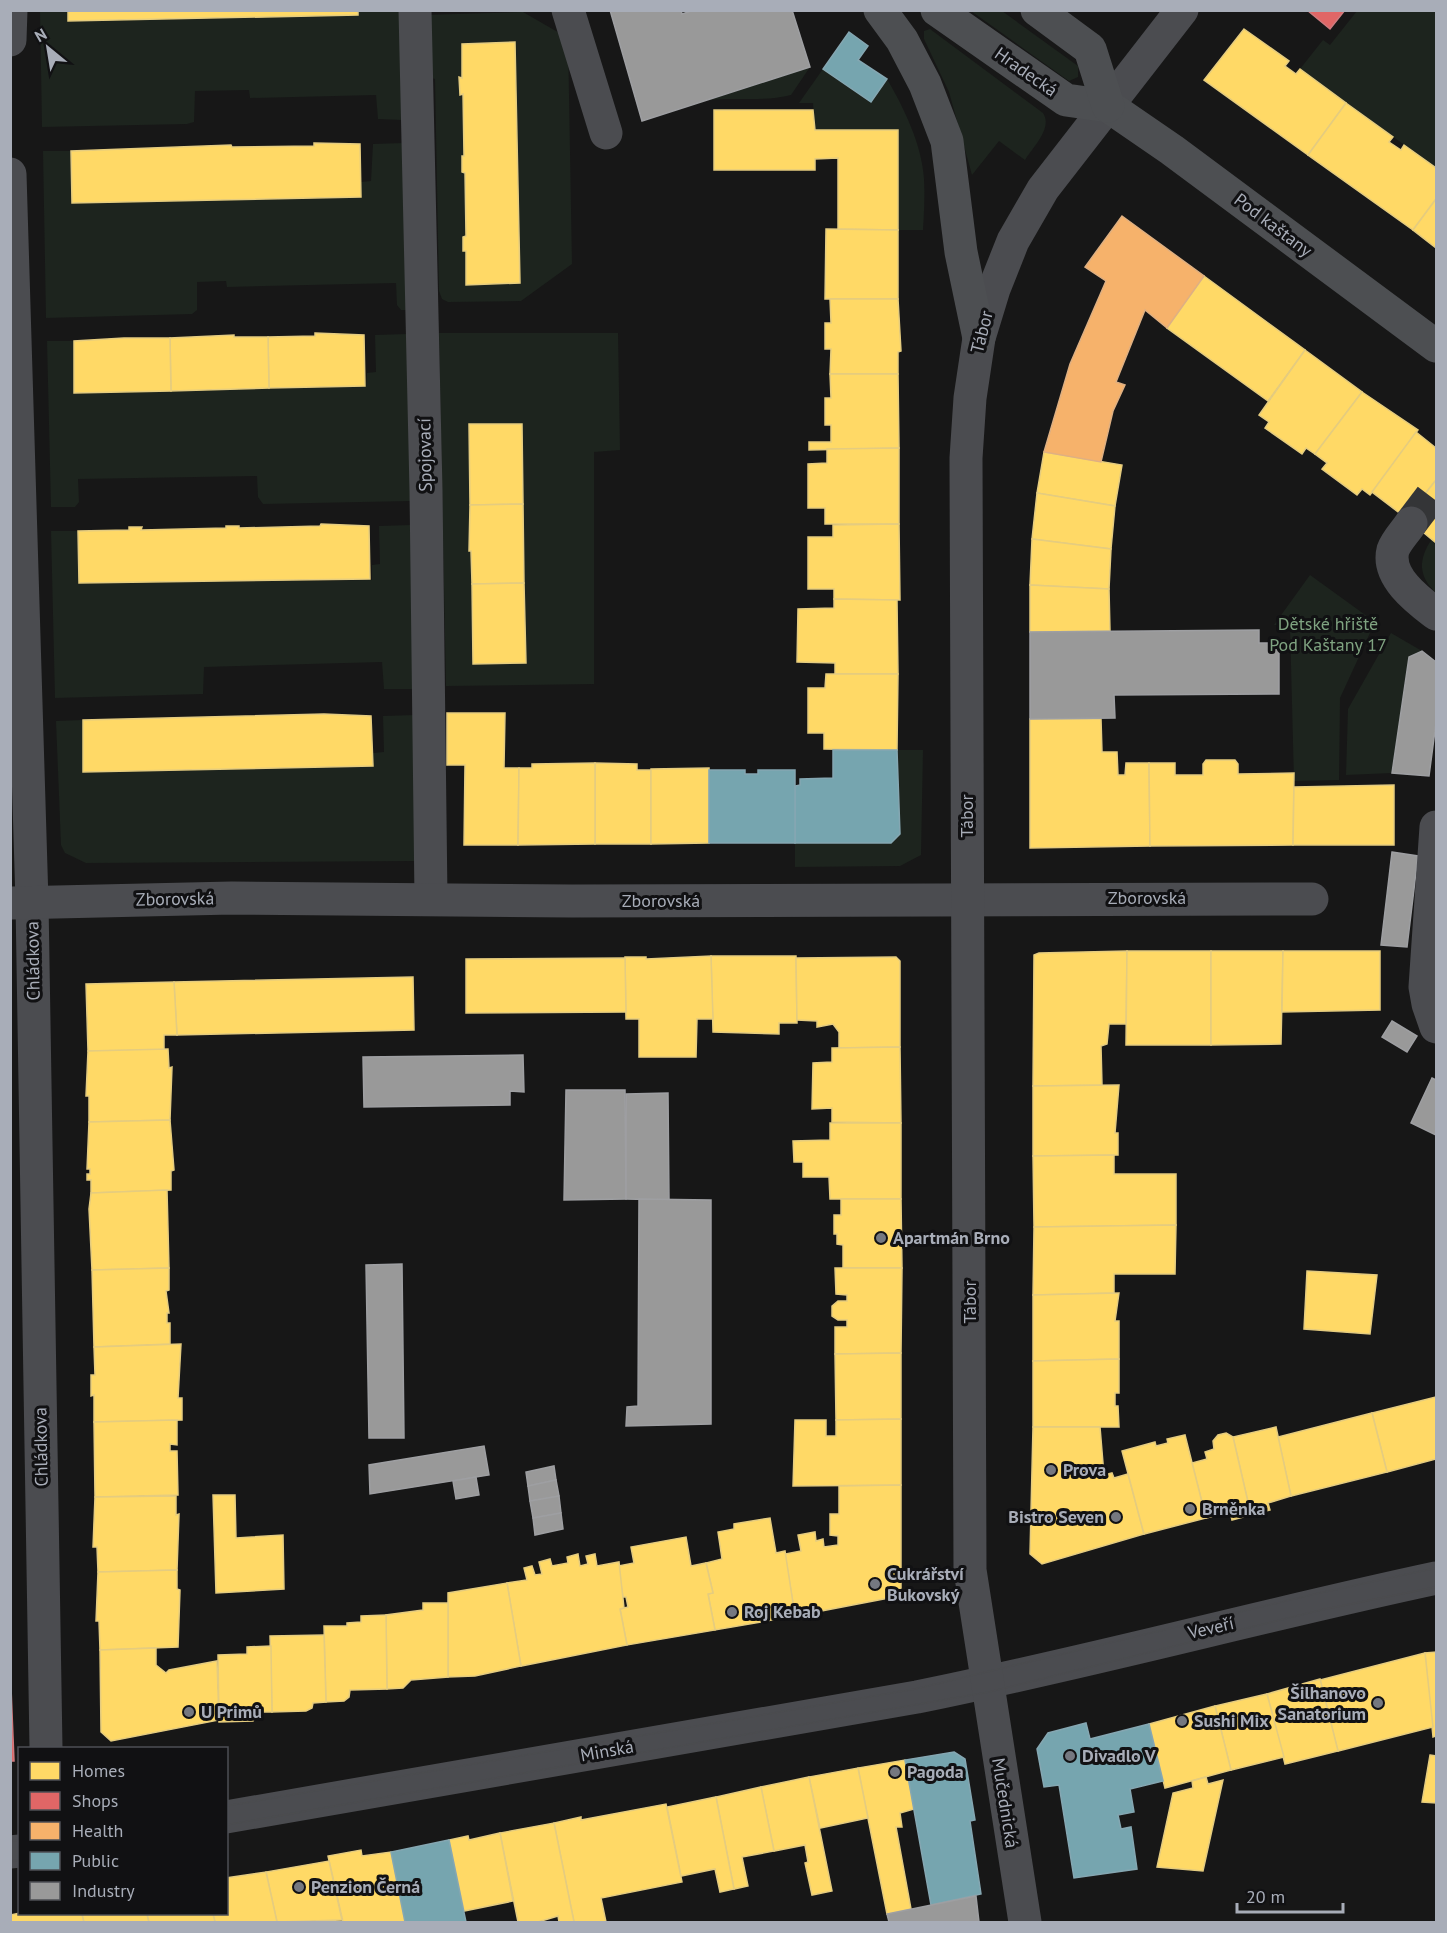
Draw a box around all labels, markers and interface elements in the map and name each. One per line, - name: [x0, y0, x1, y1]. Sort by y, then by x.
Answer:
- north arrow: [18, 18, 78, 78]
- text: N: [31, 24, 50, 46]
- street label: Hradecká: [990, 42, 1062, 102]
- street label: Pod kaštany: [1230, 188, 1317, 262]
- street label: Tábor: [965, 308, 998, 356]
- street label: Spojovací: [412, 418, 437, 492]
- park label: Dětské hřiště Pod Kaštany 17: [1269, 612, 1387, 656]
- street label: Tábor: [955, 794, 978, 838]
- street label: Zborovská: [136, 886, 214, 911]
- street label: Zborovská: [1108, 886, 1186, 909]
- street label: Zborovská: [622, 889, 700, 912]
- street label: Chládkova: [20, 921, 45, 1001]
- place label: Apartmán Brno: [893, 1226, 1010, 1249]
- marker: Apartmán Brno: [874, 1231, 888, 1245]
- street label: Tábor: [958, 1280, 981, 1324]
- street label: Chládkova: [28, 1407, 53, 1487]
- place label: Prova: [1063, 1458, 1106, 1481]
- marker: Prova: [1044, 1463, 1058, 1477]
- place label: Brněnka: [1202, 1497, 1266, 1520]
- marker: Brněnka: [1183, 1502, 1197, 1516]
- place label: Bistro Seven: [1008, 1505, 1104, 1528]
- marker: Bistro Seven: [1109, 1510, 1123, 1524]
- place label: Cukrářství Bukovský: [887, 1562, 964, 1606]
- marker: Cukrářství Bukovský: [868, 1577, 882, 1591]
- place label: Roj Kebab: [744, 1600, 821, 1623]
- marker: Roj Kebab: [725, 1605, 739, 1619]
- street label: Veveří: [1185, 1611, 1236, 1644]
- place label: Šilhanovo Sanatorium: [1278, 1681, 1366, 1725]
- marker: Šilhanovo Sanatorium: [1371, 1696, 1385, 1710]
- place label: U Primů: [201, 1700, 262, 1723]
- marker: U Primů: [182, 1705, 196, 1719]
- place label: Sushi Mix: [1194, 1709, 1269, 1732]
- marker: Sushi Mix: [1175, 1714, 1189, 1728]
- street label: Minská: [578, 1734, 636, 1767]
- place label: Divadlo V: [1082, 1744, 1156, 1767]
- legend: [18, 1747, 228, 1915]
- marker: Divadlo V: [1063, 1749, 1077, 1763]
- street label: Mučednická: [987, 1756, 1024, 1850]
- text: Homes: [72, 1759, 125, 1782]
- place label: Pagoda: [907, 1760, 964, 1783]
- marker: Pagoda: [888, 1765, 902, 1779]
- text: Shops: [72, 1789, 118, 1812]
- text: Health: [72, 1819, 123, 1842]
- text: Public: [72, 1849, 119, 1872]
- place label: Penzion Černá: [311, 1875, 420, 1898]
- scale bar: [1237, 1876, 1344, 1914]
- text: Industry: [72, 1879, 135, 1902]
- marker: Penzion Černá: [292, 1880, 306, 1894]
- text: 20 m: [1246, 1885, 1285, 1908]

